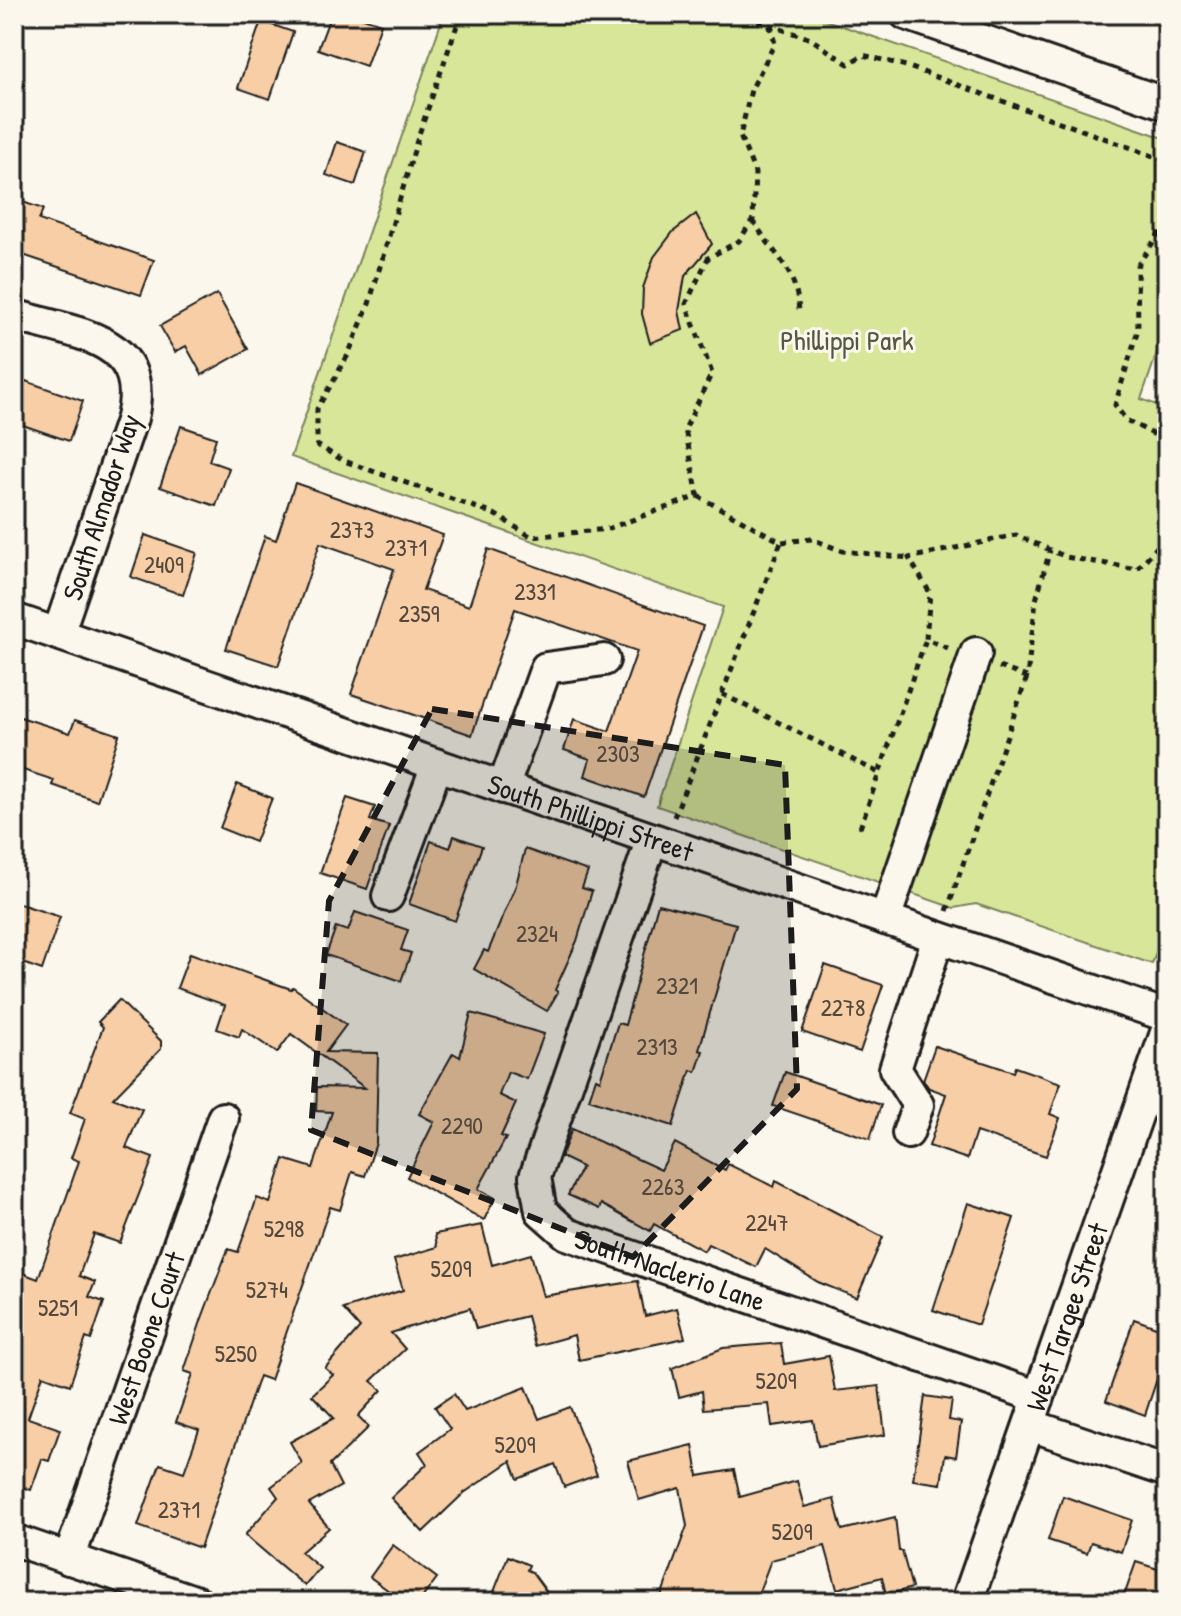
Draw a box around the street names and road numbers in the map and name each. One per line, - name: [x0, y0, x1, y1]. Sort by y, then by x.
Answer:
- street label: South Almador Way: [53, 409, 149, 605]
- street label: South Phillippi Street: [483, 765, 699, 871]
- street label: West Targee Street: [1016, 1218, 1117, 1416]
- street label: South Naclerio Lane: [570, 1219, 770, 1320]
- street label: West Boone Court: [98, 1246, 194, 1430]

